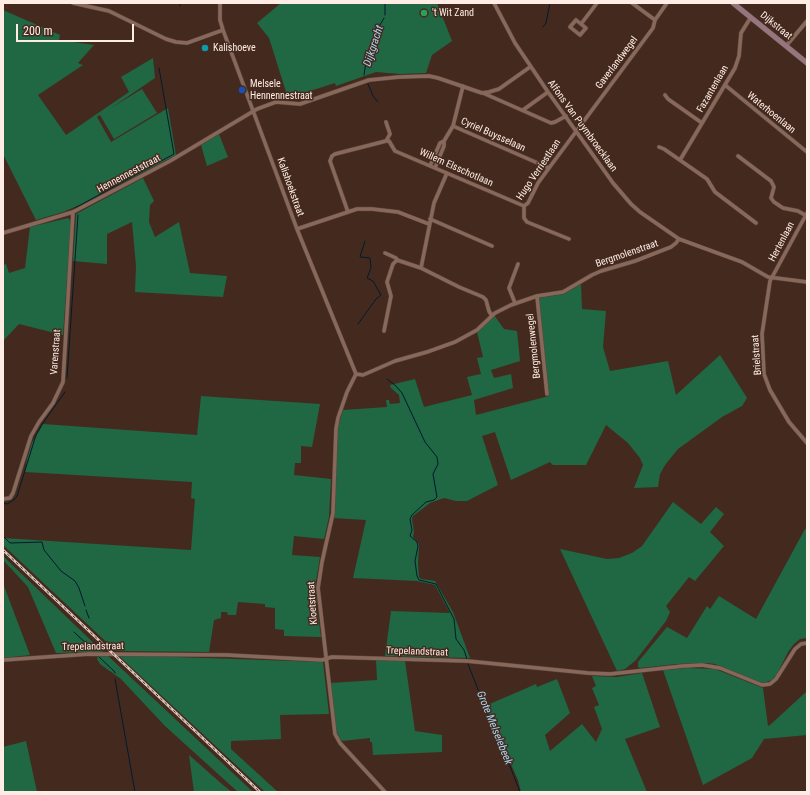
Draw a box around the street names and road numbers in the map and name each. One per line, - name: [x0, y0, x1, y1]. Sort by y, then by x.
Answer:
- street label: Dijkstraat: [758, 9, 794, 43]
- street label: Gaverlandwegel: [593, 34, 641, 92]
- street label: Fazantenlaan: [695, 63, 731, 115]
- street label: Alfons Van Puymbroecklaan: [545, 78, 619, 174]
- street label: Waterhoenlaan: [744, 90, 798, 136]
- street label: Cyriel Buysselaan: [459, 115, 527, 155]
- street label: Hugo Verriestlaan: [514, 137, 564, 203]
- street label: Willem Elsschotlaan: [417, 146, 495, 190]
- street label: Hennenneststraat: [95, 152, 163, 196]
- street label: Kalishoekstraat: [274, 156, 306, 218]
- street label: Hertenlaan: [767, 220, 797, 264]
- street label: Bergmolenstraat: [594, 238, 660, 270]
- street label: Bergmolenwegel: [525, 313, 543, 379]
- street label: Varenstraat: [48, 329, 64, 375]
- street label: Brielstraat: [750, 334, 764, 376]
- street label: Kloetstraat: [306, 581, 320, 625]
- street label: Trepelandstraat: [62, 640, 124, 654]
- street label: Trepelandstraat: [386, 645, 448, 659]

